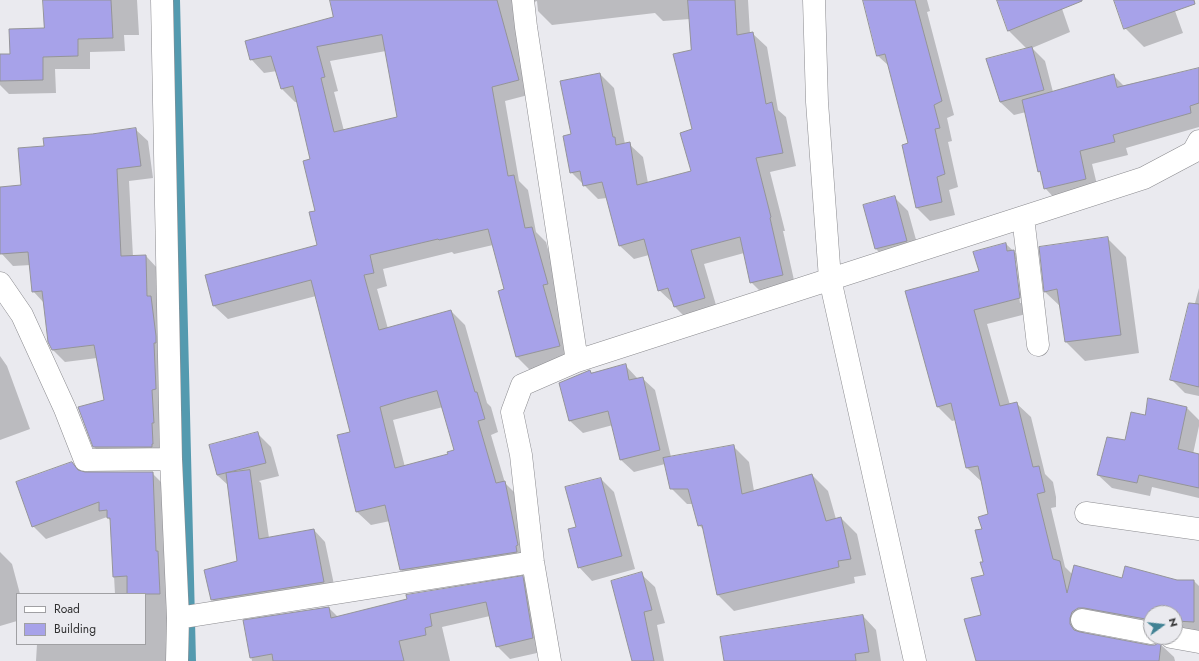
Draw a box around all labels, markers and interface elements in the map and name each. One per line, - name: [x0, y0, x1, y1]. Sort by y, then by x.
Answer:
- legend: [16, 593, 146, 645]
- text: Road: [54, 600, 80, 618]
- north arrow: [1143, 605, 1183, 645]
- text: N: [1165, 616, 1182, 628]
- text: Building: [54, 620, 96, 638]

